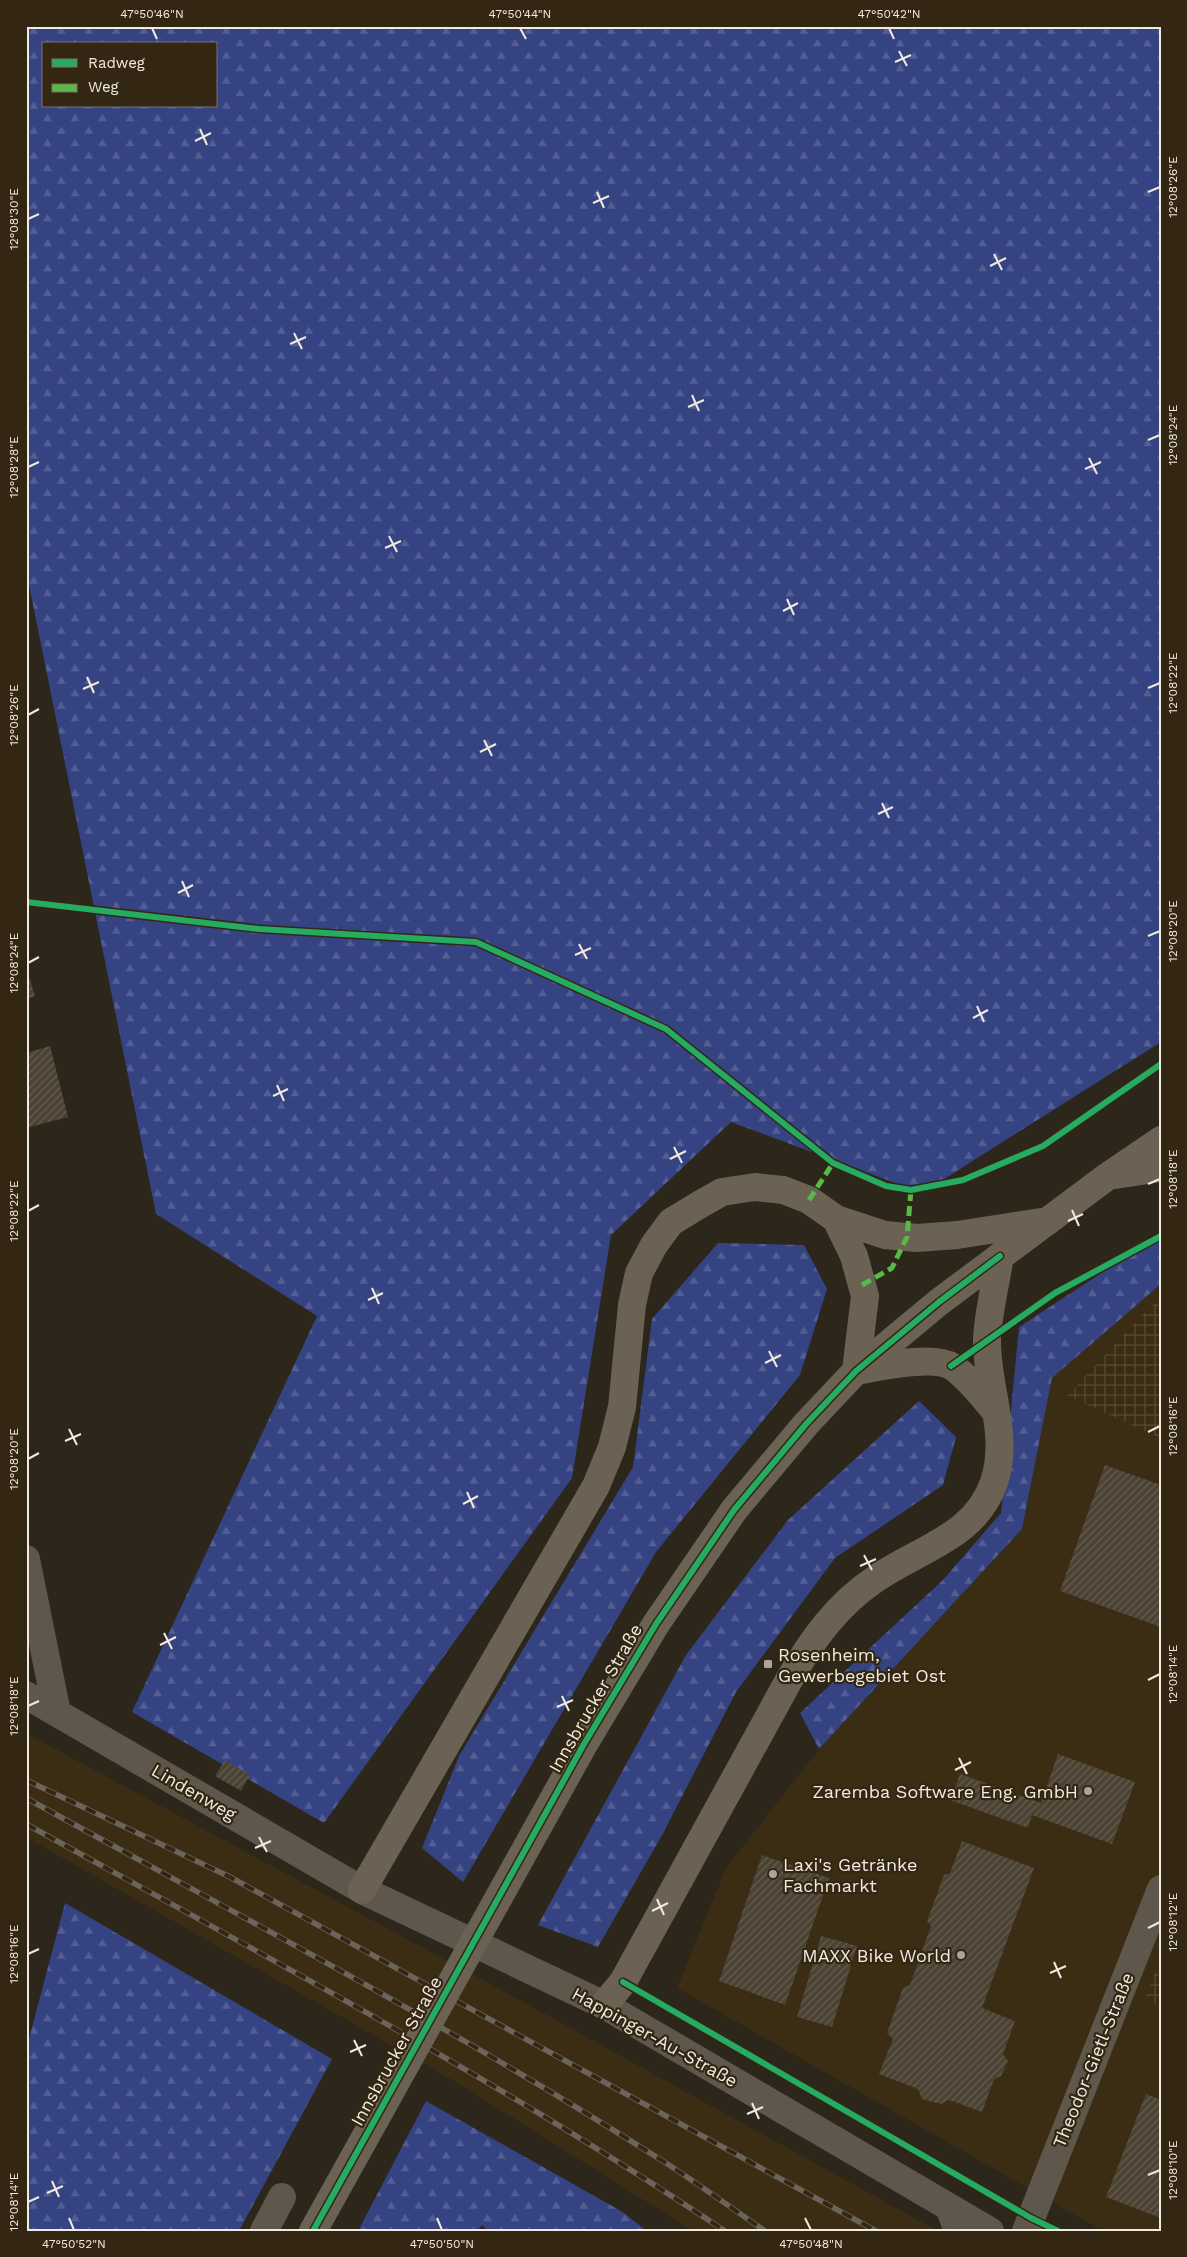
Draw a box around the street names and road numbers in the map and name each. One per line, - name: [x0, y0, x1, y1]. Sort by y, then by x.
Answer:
- street label: Innsbrucker Straße: [544, 1620, 646, 1776]
- street label: Lindenweg: [148, 1759, 240, 1825]
- street label: Theodor-Gietl-Straße: [1048, 1969, 1138, 2151]
- street label: Innsbrucker Straße: [346, 1972, 446, 2130]
- street label: Happinger-Au-Straße: [569, 1983, 741, 2091]

